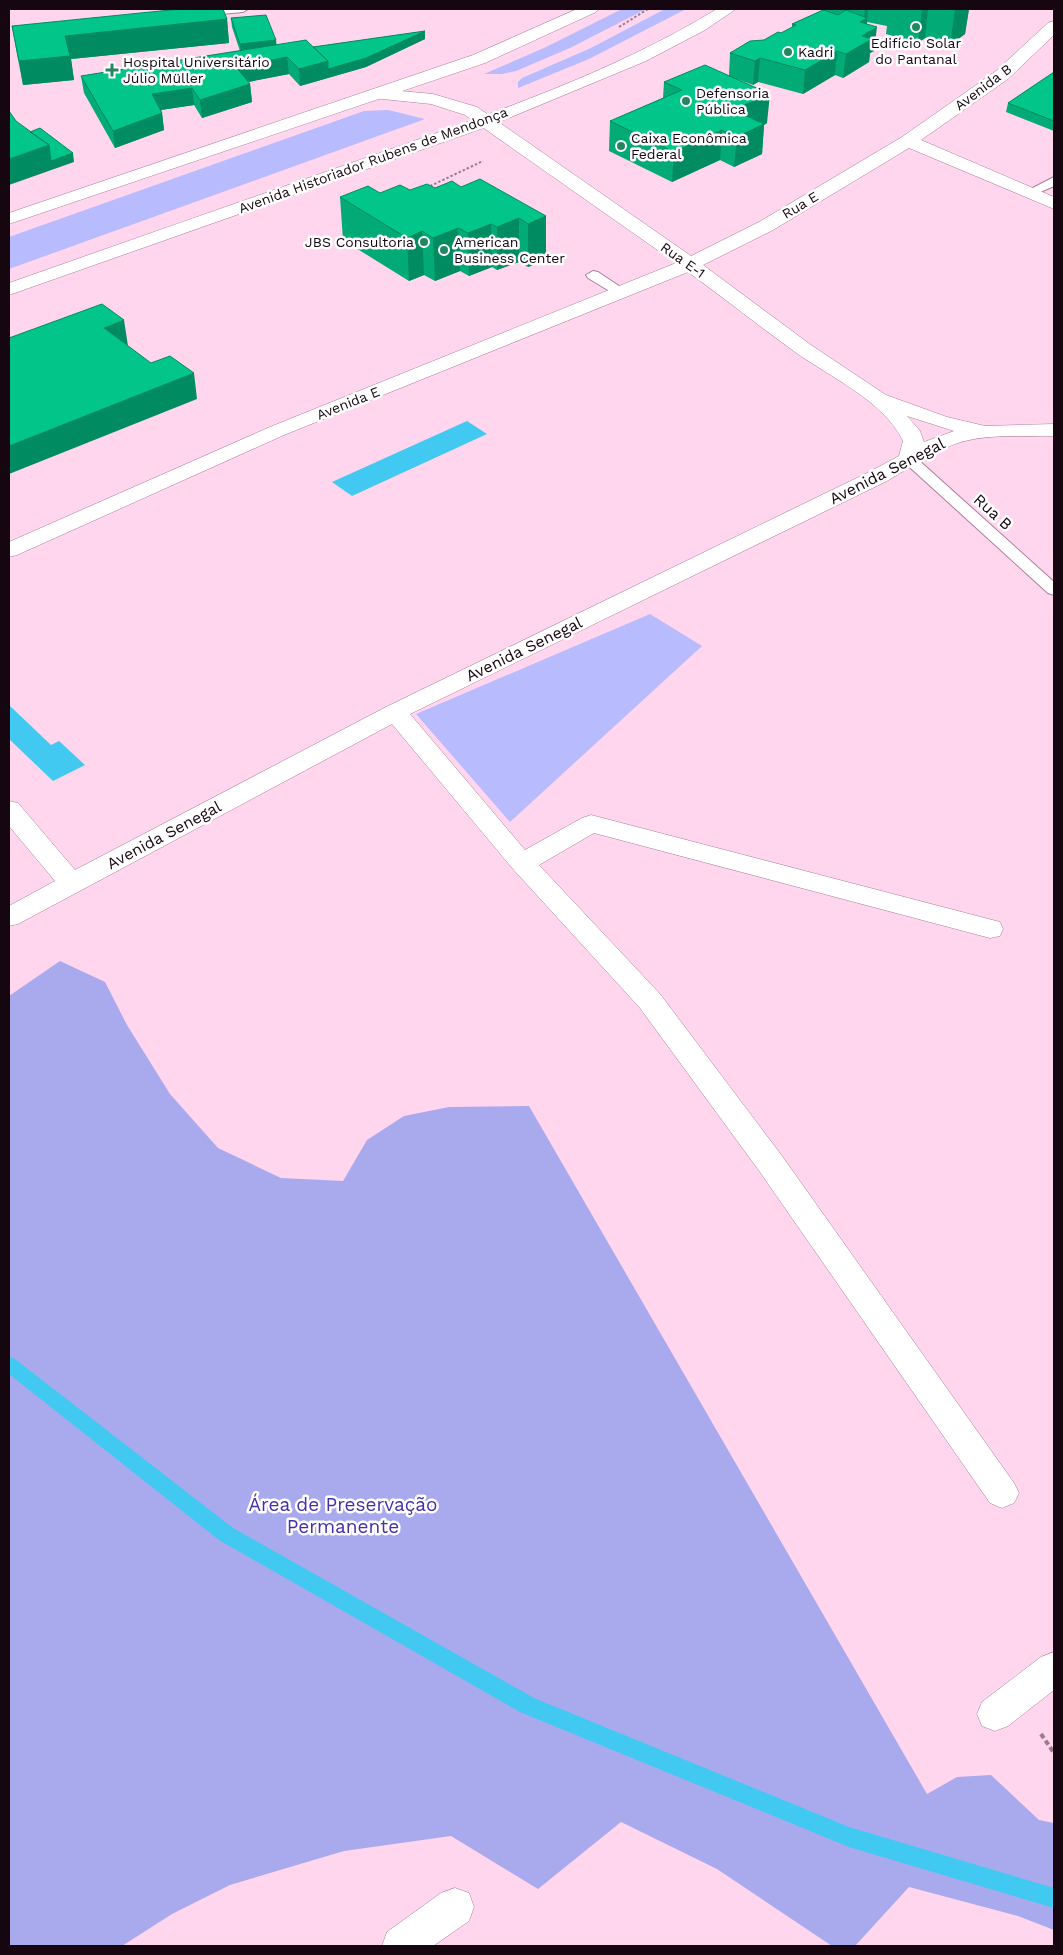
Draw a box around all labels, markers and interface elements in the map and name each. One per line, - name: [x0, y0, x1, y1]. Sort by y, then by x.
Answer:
- marker: Edifício Solar do Pantanal: [910, 21, 922, 33]
- place label: Edifício Solar do Pantanal: [871, 35, 961, 67]
- place label: Kadri: [798, 44, 833, 60]
- marker: Kadri: [782, 46, 794, 58]
- place label: Hospital Universitário Júlio Müller: [123, 54, 270, 86]
- street label: Avenida B: [951, 61, 1015, 113]
- marker: Hospital Universitário Júlio Müller: [105, 63, 119, 77]
- place label: Defensoria Pública: [696, 85, 769, 117]
- marker: Defensoria Pública: [680, 95, 692, 107]
- street label: Avenida Historiador Rubens de Mendonça: [236, 104, 510, 216]
- place label: Caixa Econômica Federal: [631, 130, 747, 162]
- marker: Caixa Econômica Federal: [615, 140, 627, 152]
- street label: Rua E: [779, 188, 821, 222]
- place label: JBS Consultoria: [305, 234, 414, 250]
- place label: American Business Center: [454, 234, 565, 266]
- marker: JBS Consultoria: [418, 236, 430, 248]
- street label: Rua E-1: [658, 239, 708, 281]
- marker: American Business Center: [438, 244, 450, 256]
- street label: Avenida E: [314, 383, 382, 423]
- street label: Avenida Senegal: [826, 434, 948, 508]
- street label: Rua B: [970, 490, 1016, 534]
- street label: Avenida Senegal: [463, 613, 585, 685]
- street label: Avenida Senegal: [103, 797, 225, 873]
- park label: Área de Preservação Permanente: [248, 1493, 438, 1538]

